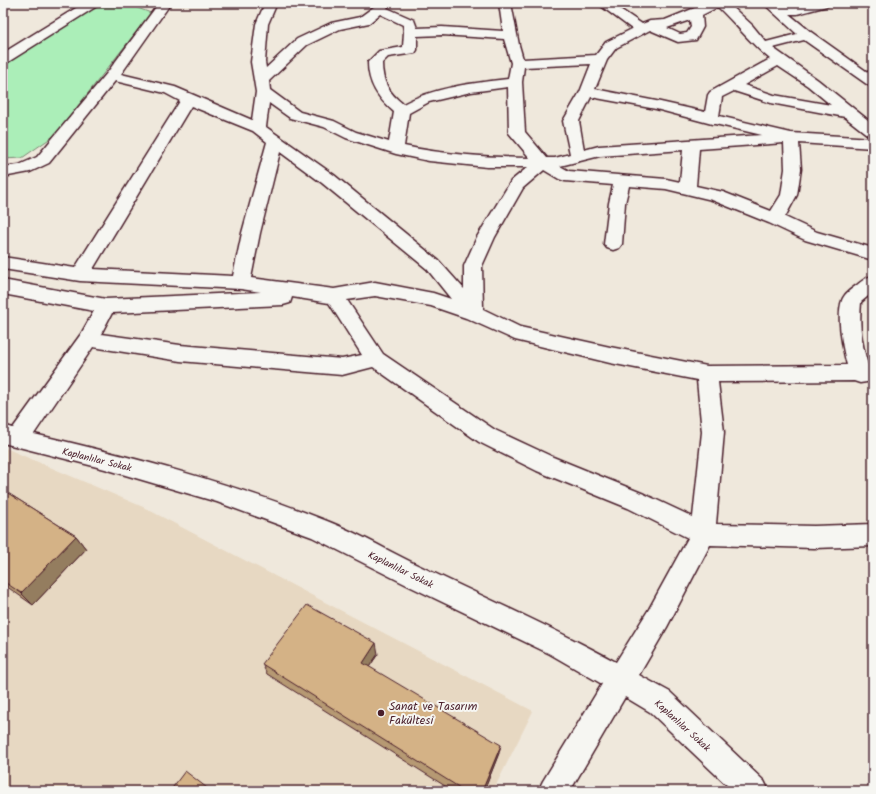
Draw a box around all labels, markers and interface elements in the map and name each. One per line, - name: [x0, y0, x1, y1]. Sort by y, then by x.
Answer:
- street label: Kaplanlılar Sokak: [60, 444, 134, 476]
- street label: Kaplanlılar Sokak: [365, 547, 436, 593]
- street label: Kaplanlılar Sokak: [650, 696, 714, 756]
- place label: Sanat ve Tasarım Fakültesi: [389, 697, 478, 730]
- marker: Sanat ve Tasarım Fakültesi: [376, 708, 386, 718]

